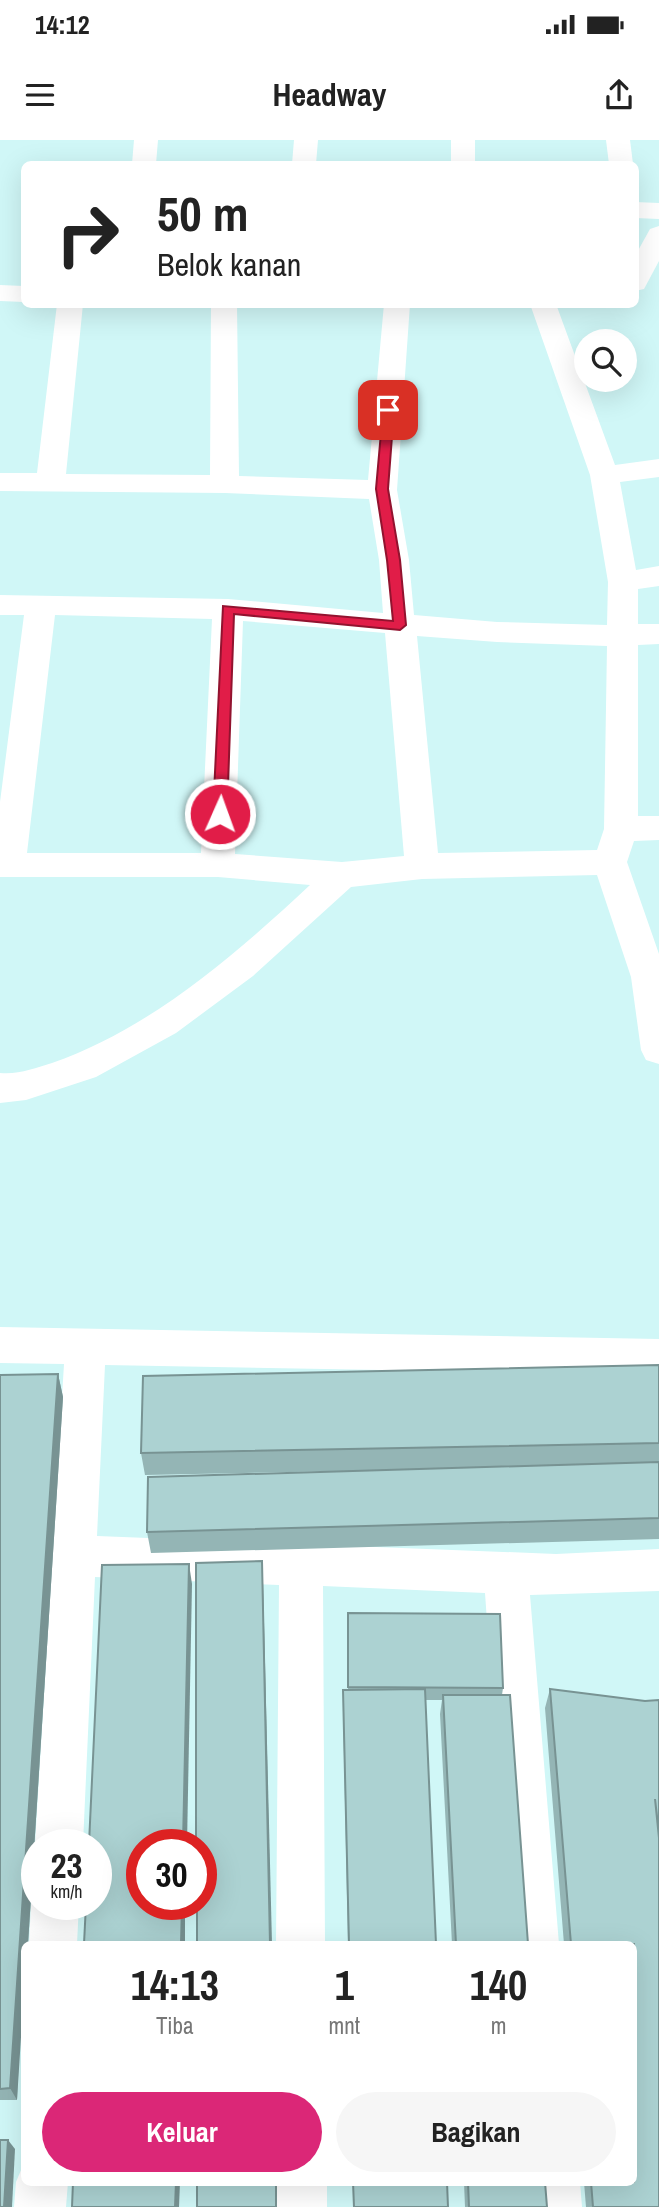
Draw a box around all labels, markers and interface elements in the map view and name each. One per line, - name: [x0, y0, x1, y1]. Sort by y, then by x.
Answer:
- text: 14:12: [35, 7, 90, 42]
- text: Headway: [273, 73, 386, 116]
- icon: menu: [21, 76, 59, 114]
- icon: share: [600, 76, 638, 114]
- text: 50 m: [157, 180, 249, 246]
- icon: right: [42, 189, 133, 280]
- text: Belok kanan: [157, 243, 301, 286]
- map controls: [574, 329, 637, 392]
- button: search: [574, 329, 637, 392]
- pin: [358, 380, 418, 440]
- icon: arrive: [369, 391, 407, 429]
- position arrow: [183, 777, 257, 851]
- speed limit sign: 30: [126, 1829, 217, 1920]
- text: 23: [51, 1842, 82, 1889]
- text: km/h: [51, 1879, 83, 1904]
- text: 14:13: [131, 1957, 219, 2013]
- text: 1: [335, 1957, 354, 2013]
- text: 140: [470, 1957, 527, 2013]
- text: Tiba: [156, 2010, 193, 2041]
- text: mnt: [329, 2010, 360, 2041]
- text: m: [491, 2010, 506, 2041]
- button: Keluar: [42, 2092, 322, 2172]
- button: Bagikan: [336, 2092, 616, 2172]

